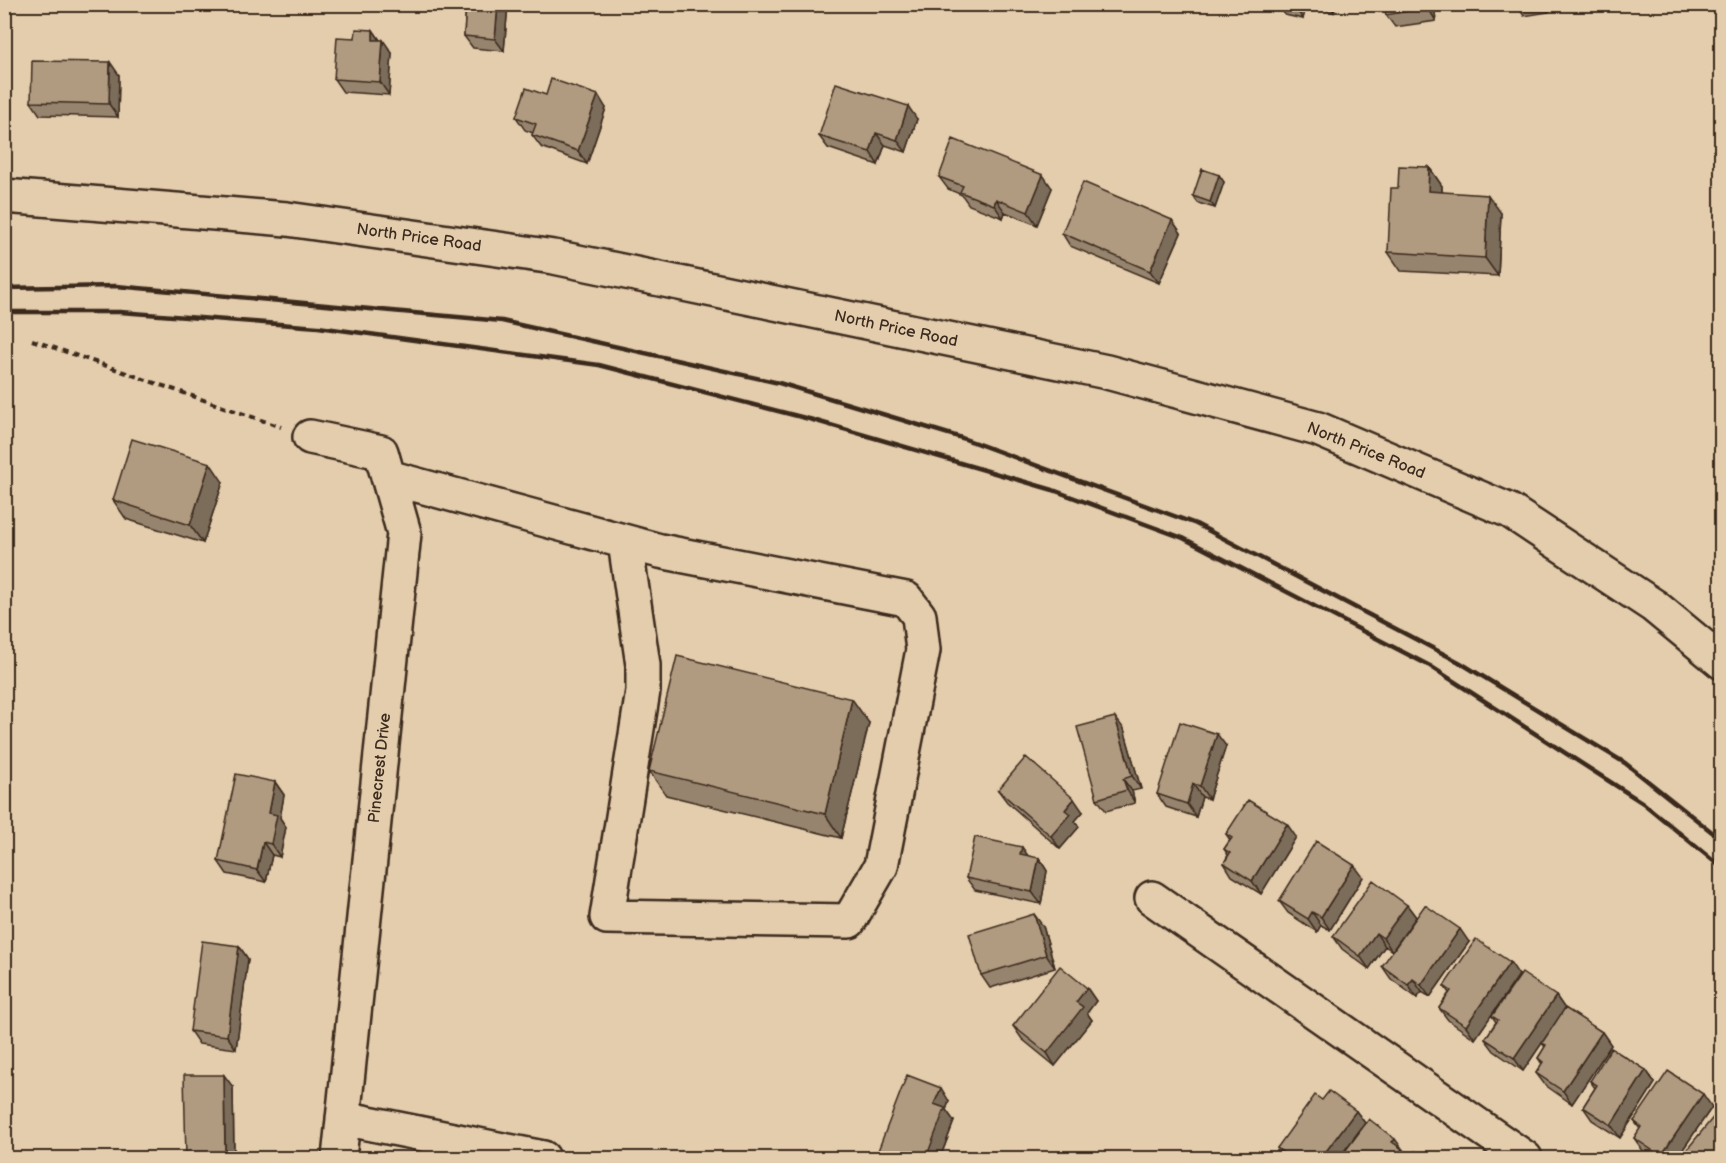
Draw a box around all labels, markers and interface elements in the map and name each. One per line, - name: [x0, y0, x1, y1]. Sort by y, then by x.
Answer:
- street label: North Price Road: [355, 220, 483, 256]
- street label: North Price Road: [833, 307, 959, 351]
- street label: North Price Road: [1304, 419, 1428, 483]
- street label: Pinecrest Drive: [365, 712, 395, 824]

